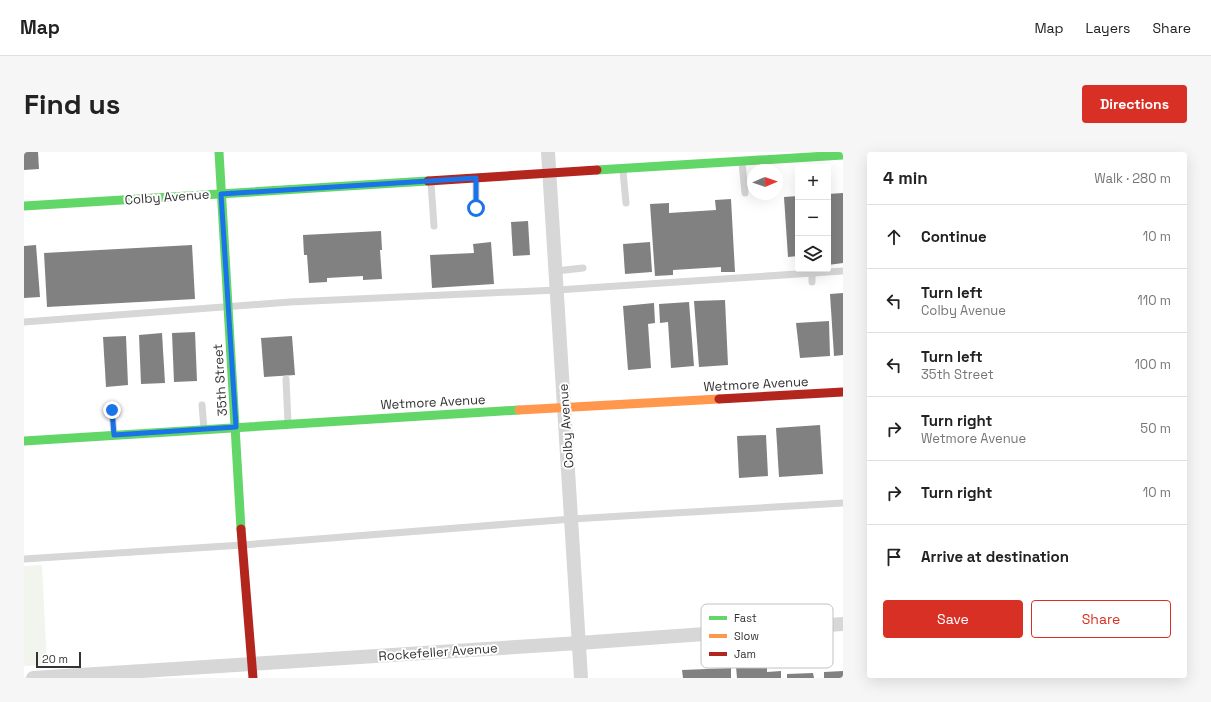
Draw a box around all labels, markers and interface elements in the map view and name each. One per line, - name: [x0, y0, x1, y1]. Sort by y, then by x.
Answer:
- text: Map: [20, 15, 60, 40]
- text: Map: [1034, 19, 1064, 37]
- text: Layers: [1086, 19, 1130, 37]
- text: Share: [1152, 19, 1191, 37]
- button: Directions: [1082, 85, 1187, 123]
- text: Find us: [24, 86, 121, 122]
- north arrow: [747, 164, 783, 200]
- map controls: [795, 164, 831, 272]
- button: +: [795, 164, 831, 200]
- text: 4 min: [883, 167, 928, 189]
- text: Walk · 280 m: [1094, 170, 1171, 187]
- street label: Colby Avenue: [124, 186, 210, 208]
- route start: [467, 199, 485, 217]
- button: −: [795, 200, 831, 236]
- icon: ahead: [883, 226, 905, 248]
- text: Continue: [921, 227, 987, 246]
- text: 10 m: [1143, 228, 1171, 245]
- button: layers: [795, 236, 831, 272]
- text: Turn left: [921, 283, 983, 302]
- icon: left: [883, 290, 905, 312]
- text: 110 m: [1137, 292, 1171, 309]
- text: Colby Avenue: [921, 302, 1006, 319]
- street label: 35th Street: [209, 343, 231, 417]
- text: Turn left: [921, 347, 983, 366]
- icon: left: [883, 354, 905, 376]
- text: 100 m: [1134, 356, 1171, 373]
- text: 35th Street: [921, 366, 994, 383]
- street label: Wetmore Avenue: [703, 373, 809, 395]
- street label: Colby Avenue: [555, 383, 577, 469]
- street label: Wetmore Avenue: [380, 391, 486, 413]
- route end: [103, 401, 121, 419]
- text: Turn right: [921, 411, 992, 430]
- icon: right: [883, 418, 905, 440]
- text: 50 m: [1140, 420, 1171, 437]
- text: Wetmore Avenue: [921, 430, 1026, 447]
- icon: right: [883, 482, 905, 504]
- text: Turn right: [921, 483, 992, 502]
- text: 10 m: [1143, 484, 1171, 501]
- icon: arrive: [883, 546, 905, 568]
- text: Arrive at destination: [921, 547, 1069, 566]
- button: Save: [883, 600, 1023, 638]
- button: Share: [1031, 600, 1171, 638]
- legend: [701, 604, 833, 668]
- text: Fast: [734, 611, 757, 625]
- text: Slow: [734, 629, 759, 643]
- street label: Rockefeller Avenue: [378, 639, 498, 665]
- text: Jam: [734, 647, 756, 661]
- scale bar: [36, 650, 81, 669]
- text: 20 m: [42, 652, 68, 666]

